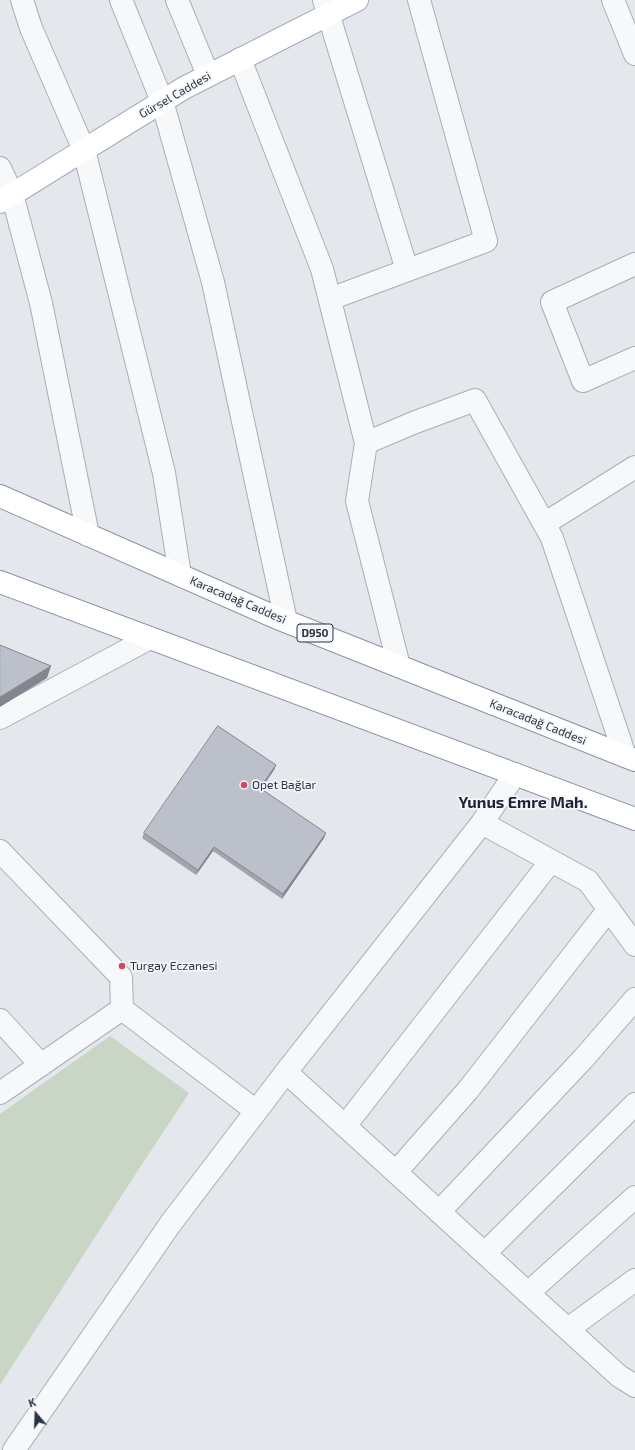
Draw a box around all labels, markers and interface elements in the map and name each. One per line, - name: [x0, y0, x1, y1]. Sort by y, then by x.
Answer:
- street label: Gürsel Caddesi: [136, 69, 214, 121]
- street label: Karacadağ Caddesi: [188, 573, 288, 627]
- road number: D950: [297, 624, 333, 642]
- street label: Karacadağ Caddesi: [488, 696, 588, 748]
- place label: Opet Bağlar: [252, 778, 316, 792]
- marker: Opet Bağlar: [239, 780, 249, 790]
- district label: Yunus Emre Mah.: [458, 793, 588, 813]
- place label: Turgay Eczanesi: [130, 959, 218, 973]
- marker: Turgay Eczanesi: [117, 961, 127, 971]
- north arrow: [16, 1394, 56, 1434]
- text: K: [27, 1395, 37, 1409]

